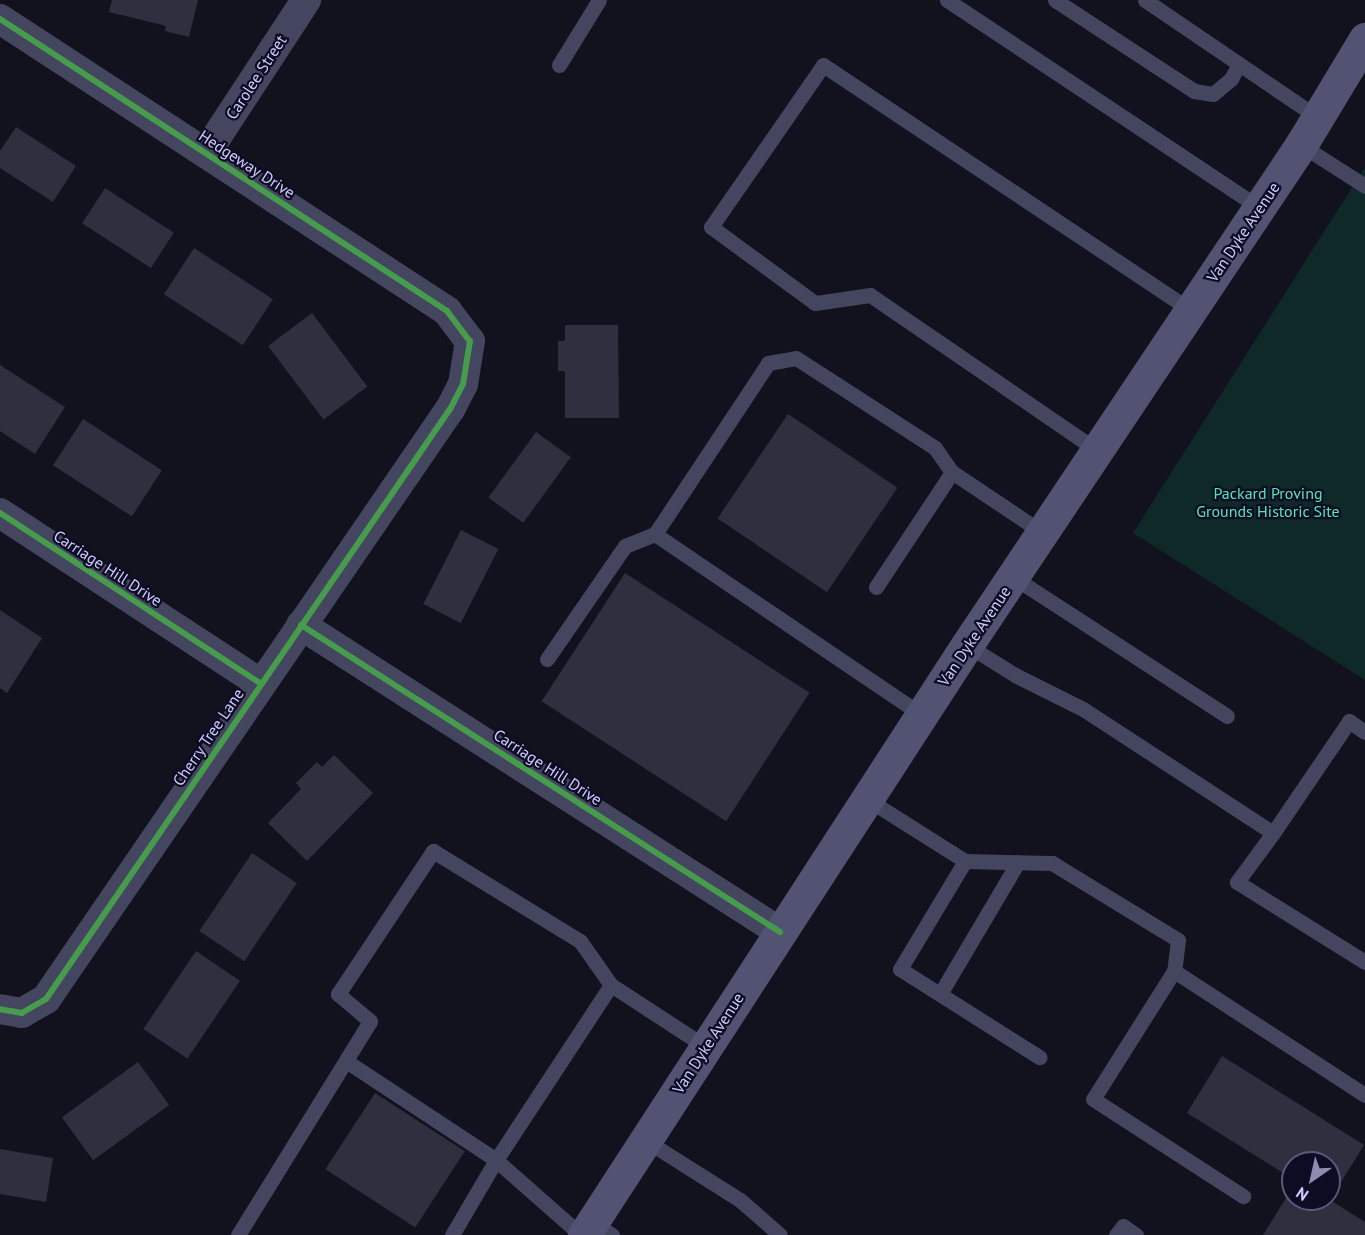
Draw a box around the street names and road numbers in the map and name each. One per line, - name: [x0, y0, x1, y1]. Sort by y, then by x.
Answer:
- street label: Carolee Street: [222, 31, 290, 123]
- street label: Hedgeway Drive: [195, 126, 299, 202]
- street label: Van Dyke Avenue: [1202, 178, 1284, 286]
- street label: Carriage Hill Drive: [50, 526, 166, 610]
- street label: Van Dyke Avenue: [933, 582, 1015, 690]
- street label: Cherry Tree Lane: [168, 684, 248, 790]
- street label: Carriage Hill Drive: [490, 725, 606, 809]
- street label: Van Dyke Avenue: [668, 989, 748, 1097]

